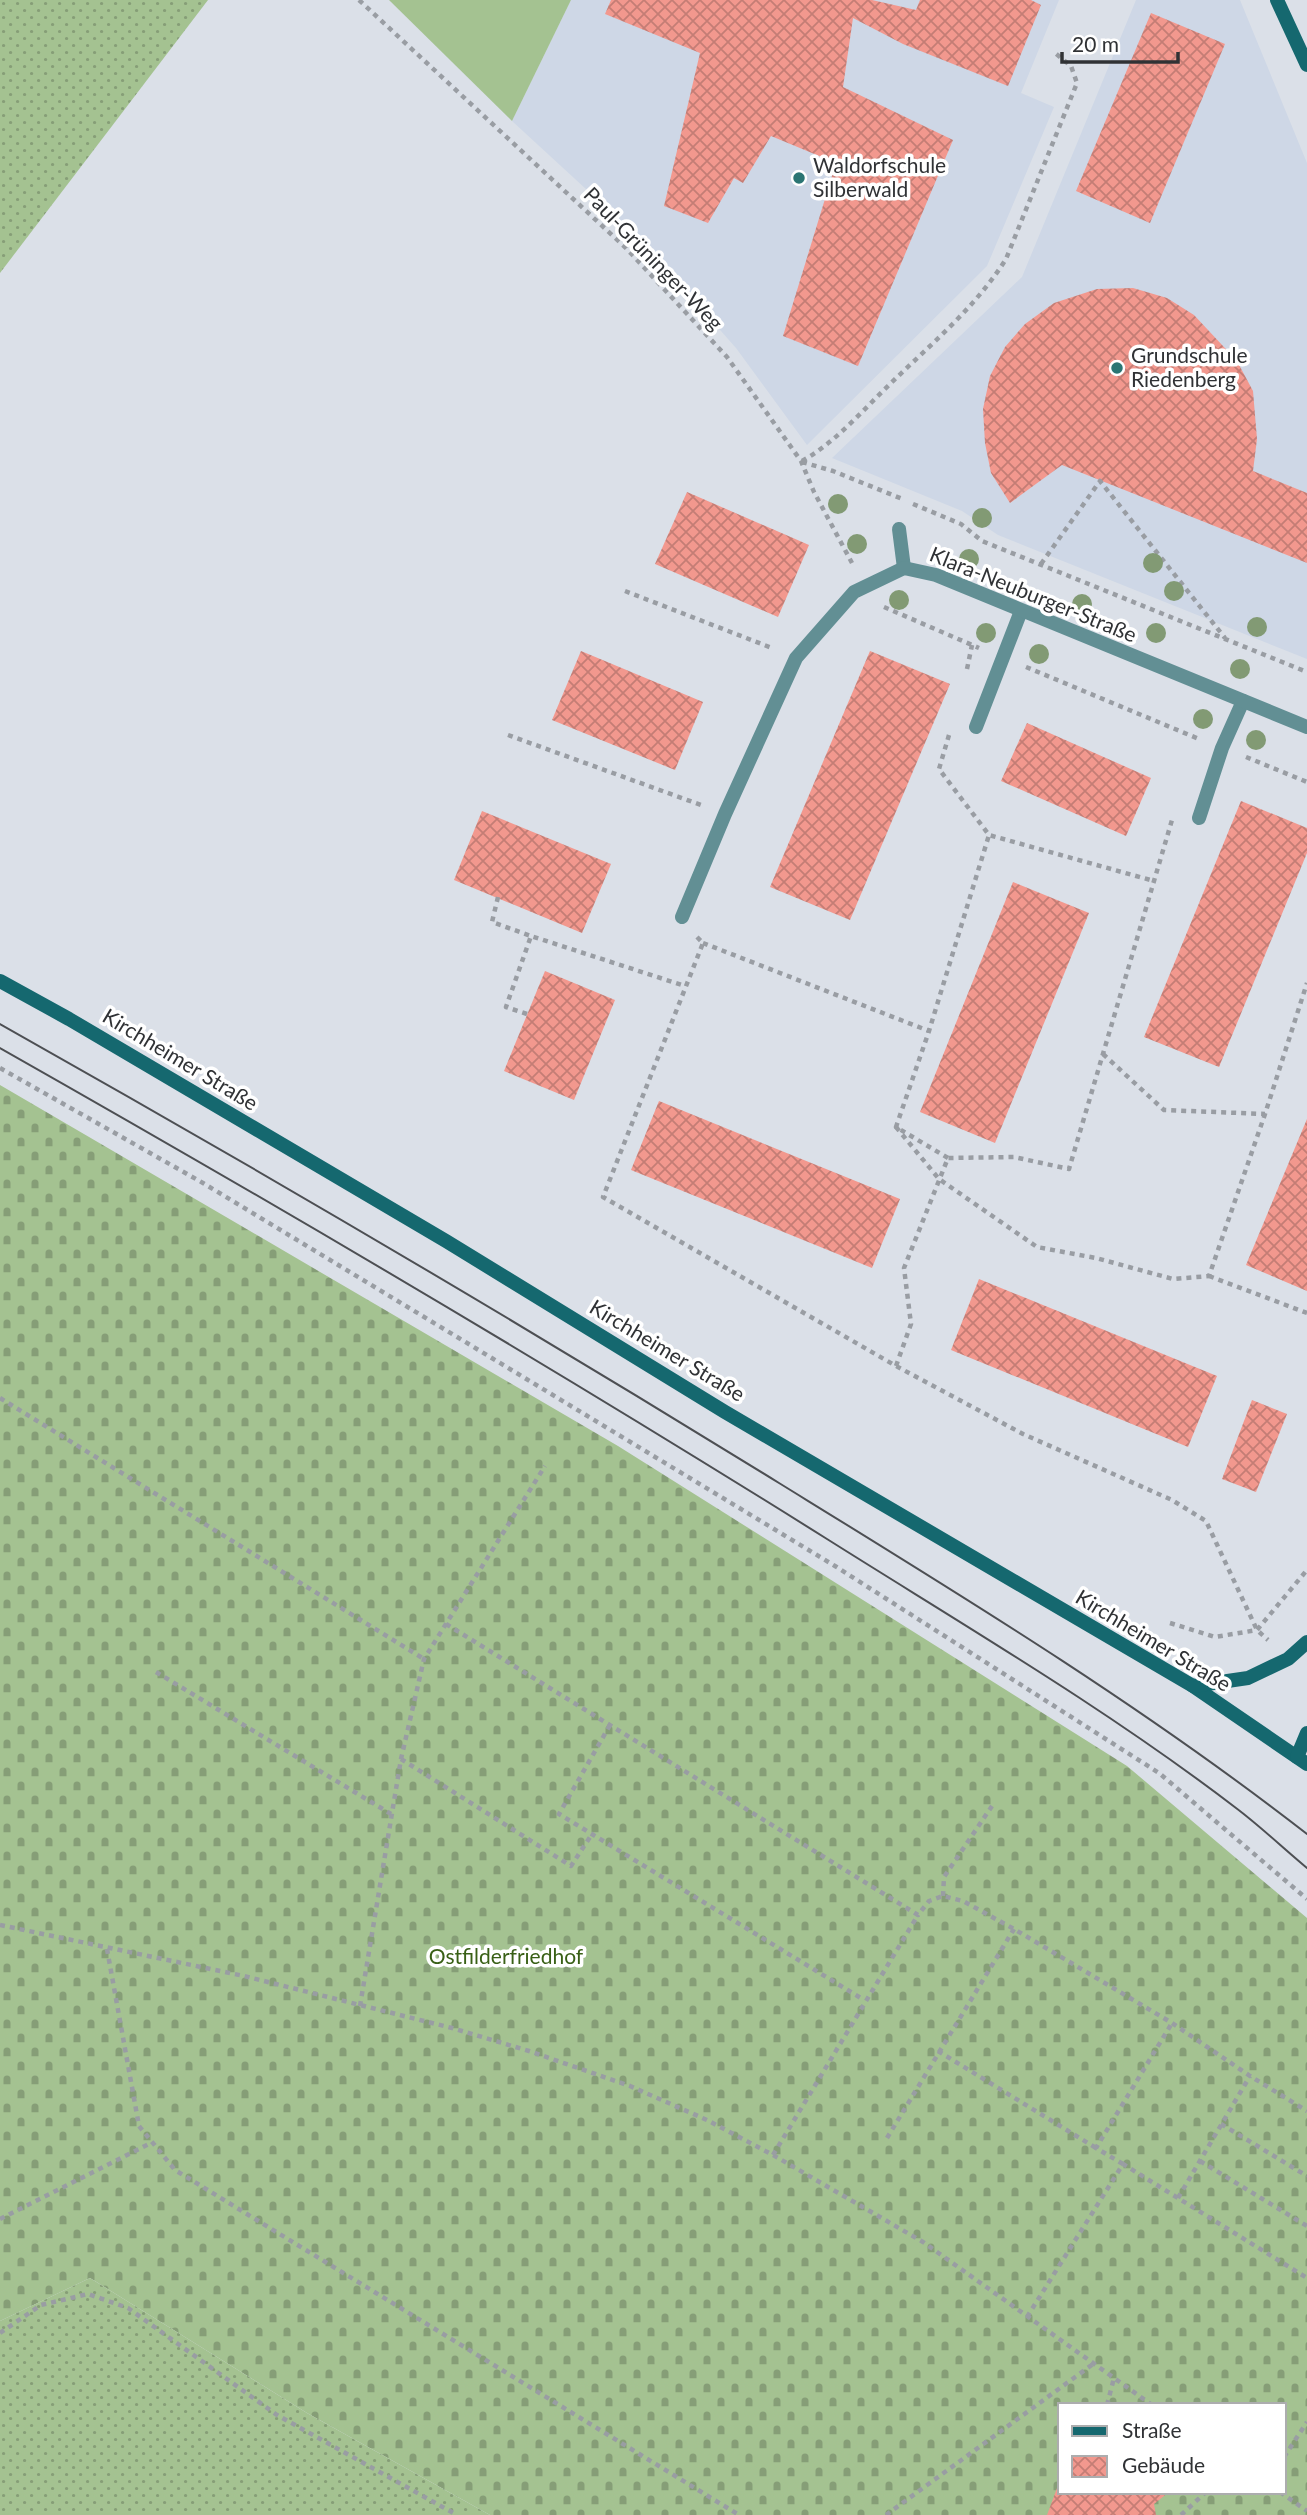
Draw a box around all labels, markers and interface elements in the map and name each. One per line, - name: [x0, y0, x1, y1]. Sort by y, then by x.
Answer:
- scale bar: [1062, 21, 1178, 65]
- text: 20 m: [1072, 31, 1119, 56]
- place label: Waldorfschule Silberwald: [813, 152, 946, 201]
- marker: Waldorfschule Silberwald: [791, 170, 807, 186]
- street label: Paul-Grüninger-Weg: [579, 181, 729, 335]
- place label: Grundschule Riedenberg: [1131, 342, 1248, 391]
- marker: Grundschule Riedenberg: [1109, 360, 1125, 376]
- street label: Klara-Neuburger-Straße: [926, 541, 1141, 647]
- street label: Kirchheimer Straße: [99, 1003, 263, 1115]
- street label: Kirchheimer Straße: [586, 1294, 750, 1406]
- street label: Kirchheimer Straße: [1072, 1584, 1236, 1696]
- park label: Ostfilderfriedhof: [429, 1943, 584, 1968]
- legend: [1058, 2403, 1286, 2494]
- text: Straße: [1122, 2417, 1182, 2442]
- text: Gebäude: [1122, 2452, 1205, 2477]

